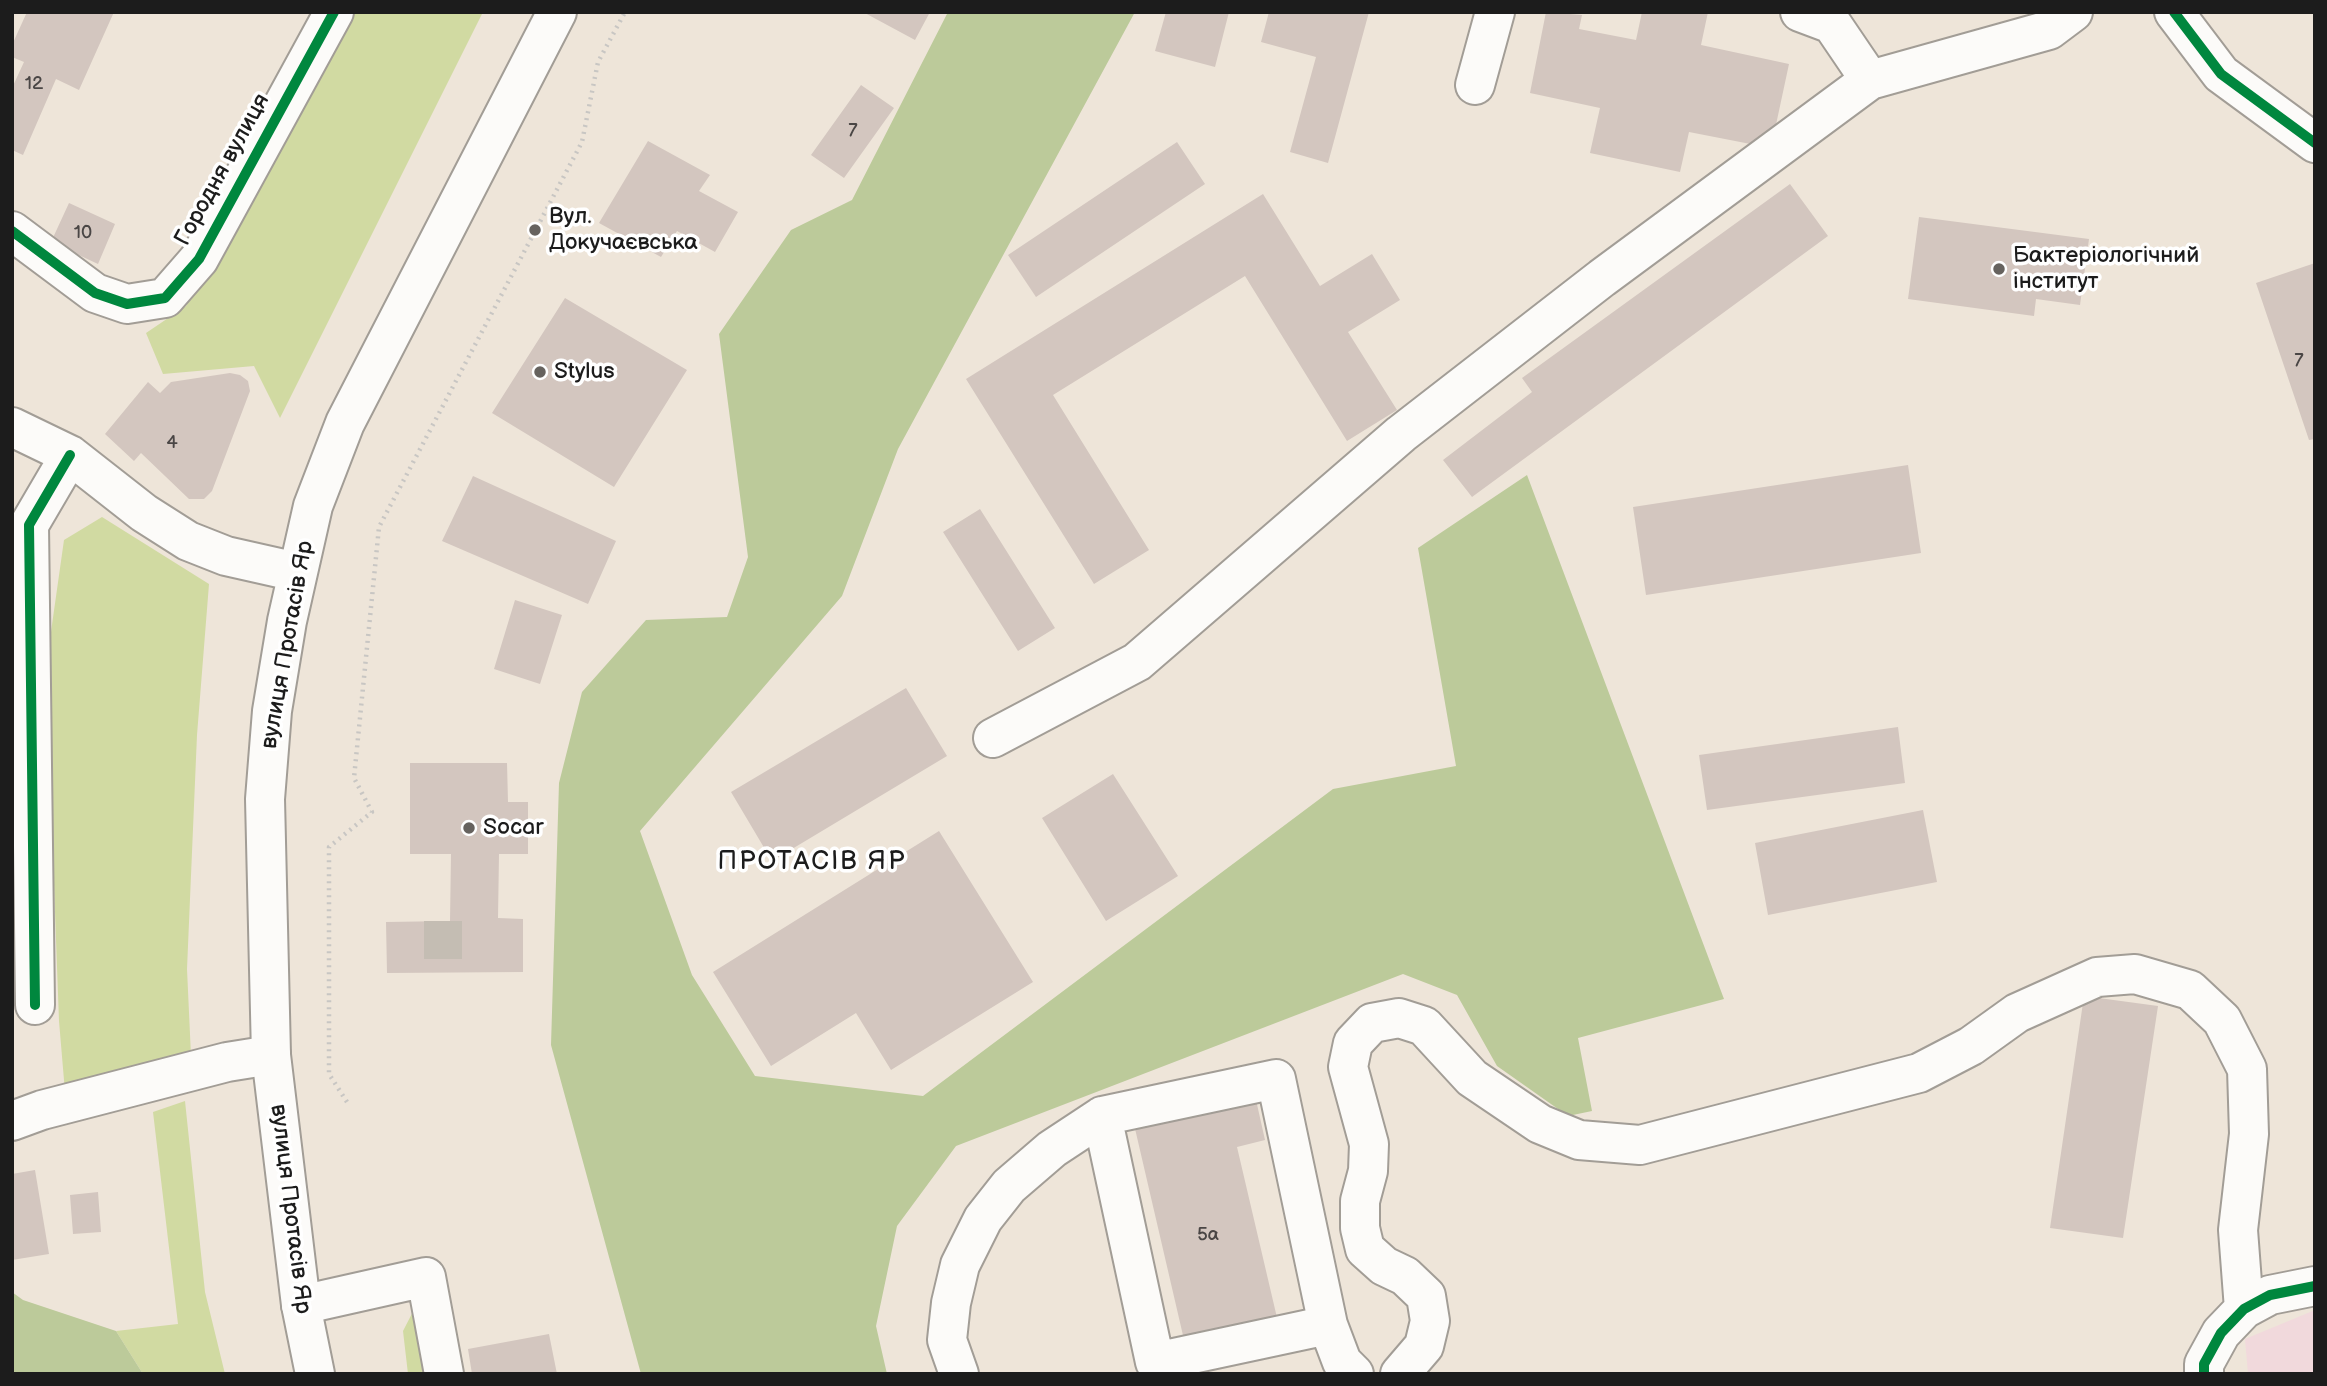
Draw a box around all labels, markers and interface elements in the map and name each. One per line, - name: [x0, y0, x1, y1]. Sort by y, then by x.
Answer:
- house number: 12: [25, 73, 43, 95]
- street label: Городня вулиця: [170, 89, 276, 251]
- house number: 7: [848, 120, 858, 142]
- place label: Вул. Докучаєвська: [549, 203, 698, 257]
- house number: 10: [74, 222, 92, 244]
- marker: Вул. Докучаєвська: [527, 222, 543, 238]
- place label: Бактеріологічний інститут: [2013, 242, 2199, 296]
- marker: Бактеріологічний інститут: [1991, 261, 2007, 277]
- house number: 7: [2294, 350, 2304, 372]
- place label: Stylus: [554, 358, 615, 386]
- marker: Stylus: [532, 364, 548, 380]
- house number: 4: [166, 432, 178, 454]
- street label: вулиця Протасів Яр: [256, 539, 320, 751]
- place label: Socar: [483, 814, 544, 842]
- marker: Socar: [461, 820, 477, 836]
- district label: ПРОТАСІВ ЯР: [719, 846, 905, 878]
- street label: вулиця Протасів Яр: [263, 1103, 317, 1315]
- house number: 5а: [1197, 1224, 1219, 1246]

